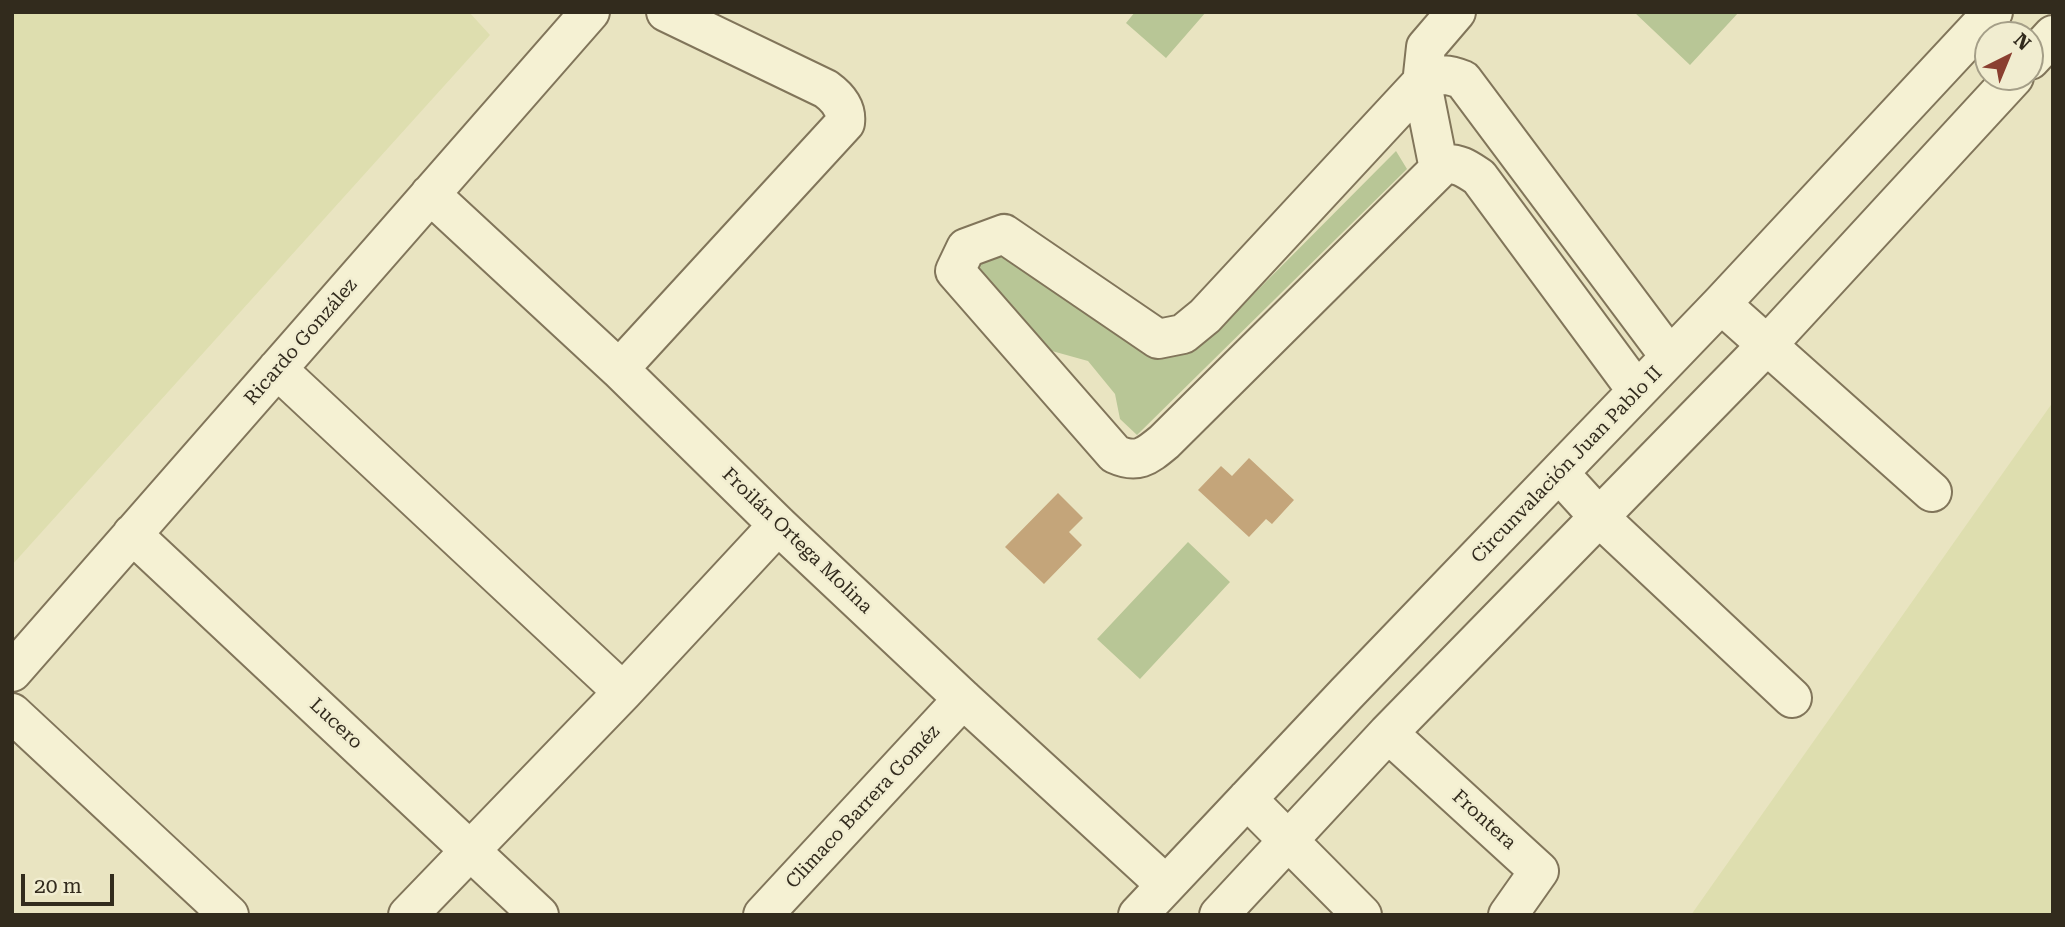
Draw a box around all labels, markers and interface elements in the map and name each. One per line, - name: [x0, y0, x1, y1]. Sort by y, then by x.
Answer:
- north arrow: [1974, 21, 2044, 91]
- text: N: [2009, 28, 2035, 55]
- street label: Ricardo González: [240, 274, 362, 410]
- street label: Circunvalación Juan Pablo II: [1467, 362, 1667, 568]
- street label: Froilán Ortega Molina: [717, 463, 877, 619]
- street label: Lucero: [305, 694, 367, 754]
- street label: Climaco Barrera Goméz: [781, 721, 945, 893]
- street label: Frontera: [1447, 785, 1521, 855]
- scale bar: [24, 860, 117, 904]
- text: 20 m: [34, 874, 82, 898]

